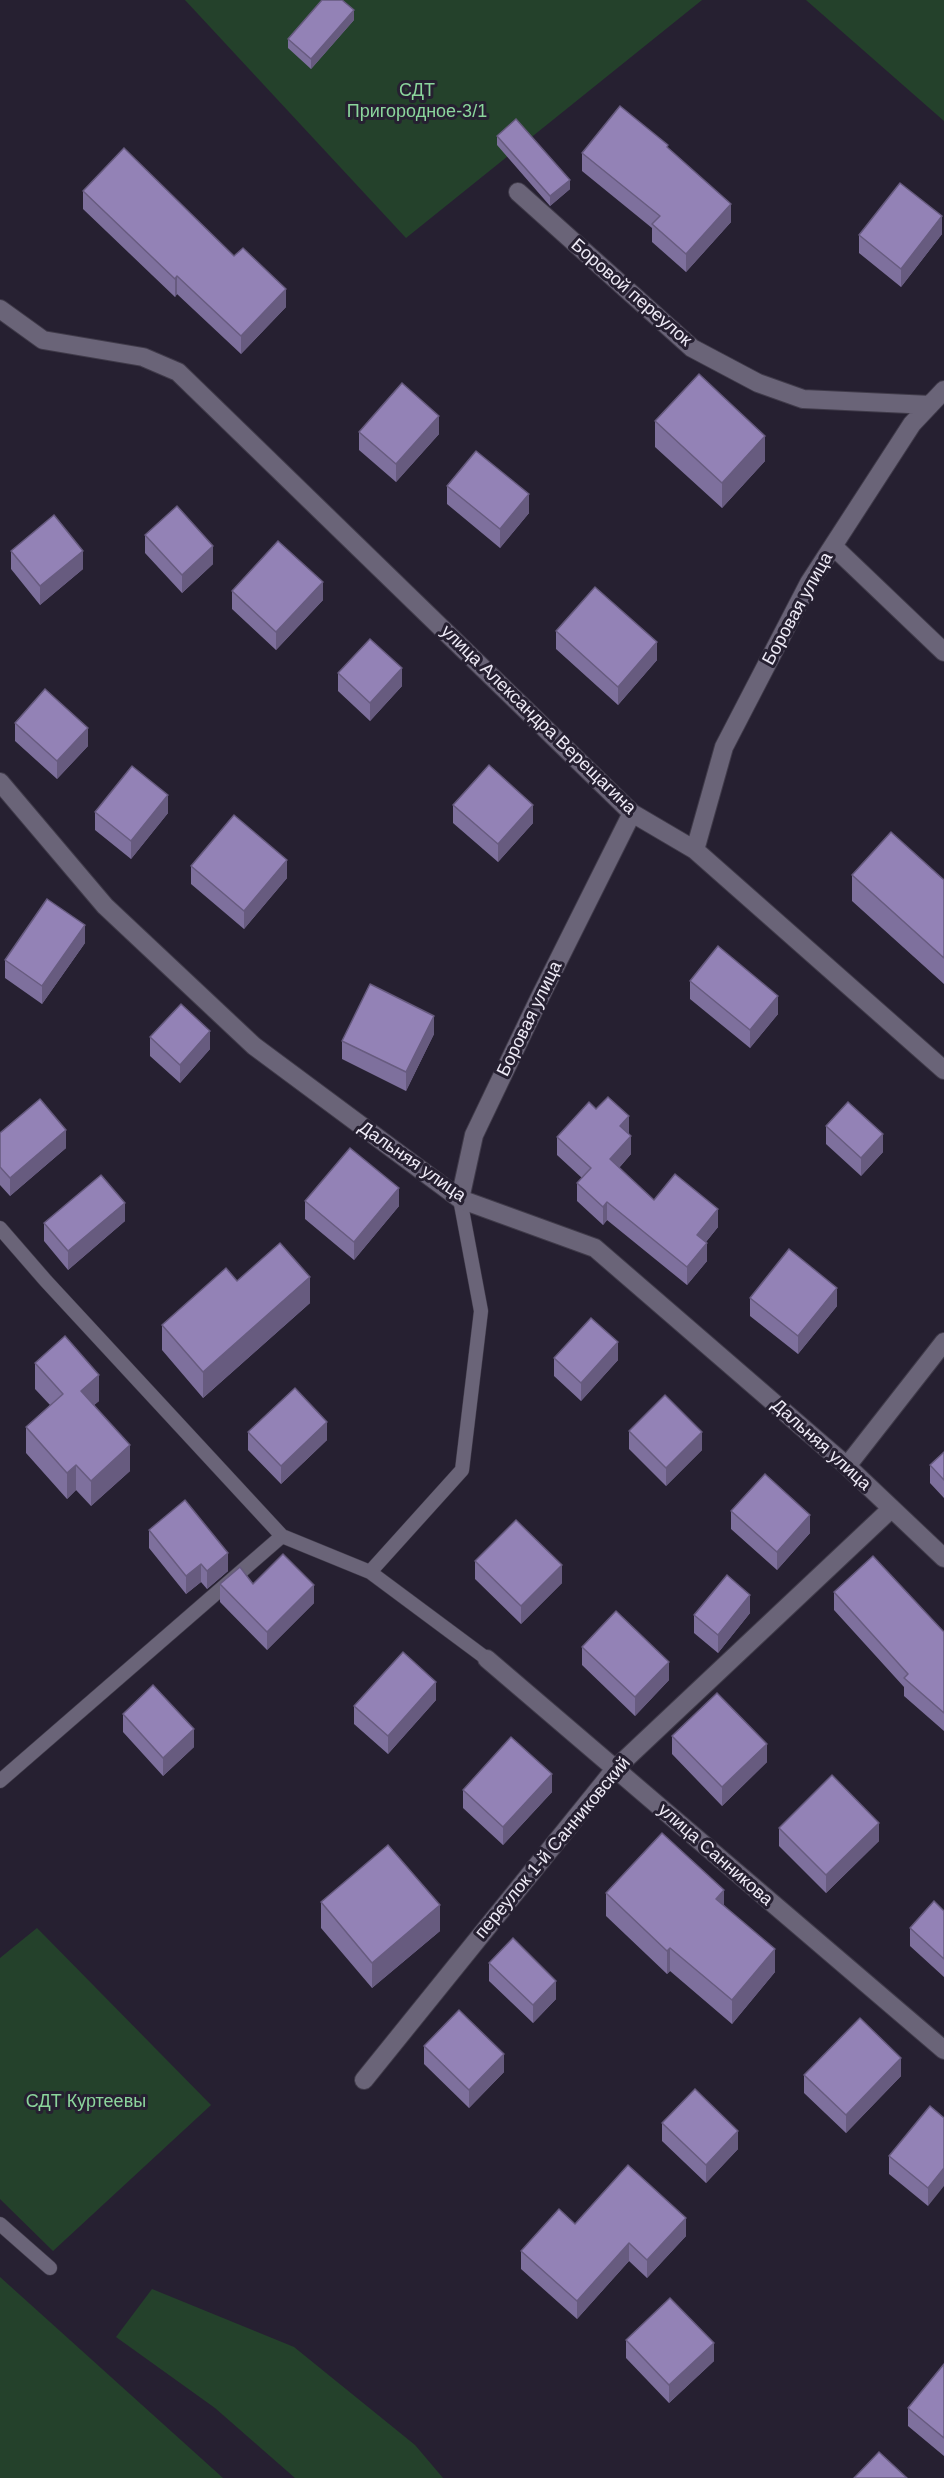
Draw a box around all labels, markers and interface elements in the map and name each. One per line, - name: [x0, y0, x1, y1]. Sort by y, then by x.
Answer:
- park label: СДТ Пригородное-3/1: [347, 80, 487, 122]
- street label: Боровой переулок: [566, 235, 696, 351]
- street label: Боровая улица: [758, 549, 838, 669]
- street label: улица Александра Верещагина: [436, 621, 640, 819]
- street label: Боровая улица: [493, 958, 567, 1080]
- street label: Дальняя улица: [354, 1117, 470, 1207]
- street label: Дальняя улица: [767, 1395, 875, 1495]
- street label: переулок 1-й Санниковский: [471, 1753, 635, 1943]
- street label: улица Санникова: [653, 1799, 777, 1911]
- park label: СДТ Куртеевы: [26, 2091, 146, 2113]

